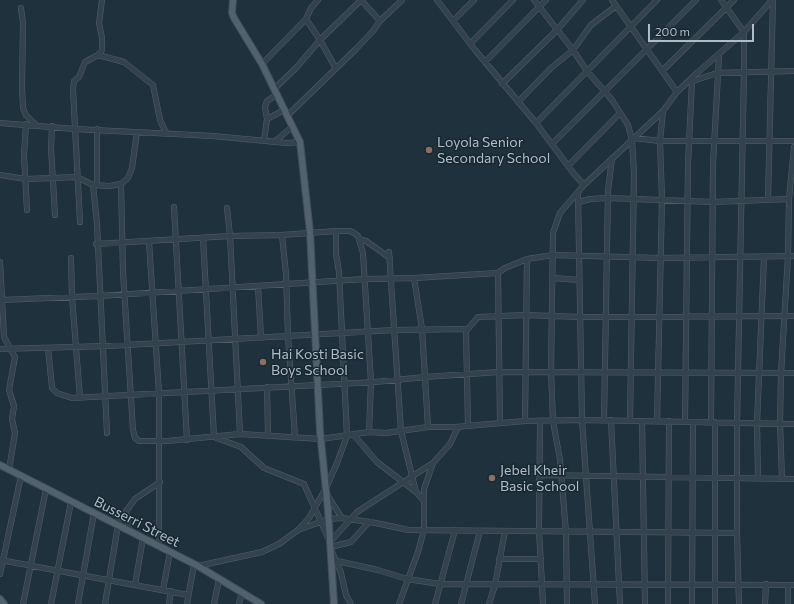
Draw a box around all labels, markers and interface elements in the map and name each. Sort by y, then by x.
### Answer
scale bar [650,16,756,42]
text: 200 m [655,24,690,38]
place label: Loyola Senior Secondary School [437,134,550,166]
marker: Loyola Senior Secondary School [424,145,434,155]
place label: Hai Kosti Basic Boys School [271,346,364,378]
marker: Hai Kosti Basic Boys School [258,357,268,367]
place label: Jebel Kheir Basic School [500,462,579,494]
marker: Jebel Kheir Basic School [487,473,497,483]
street label: Busserri Street [91,493,183,551]

